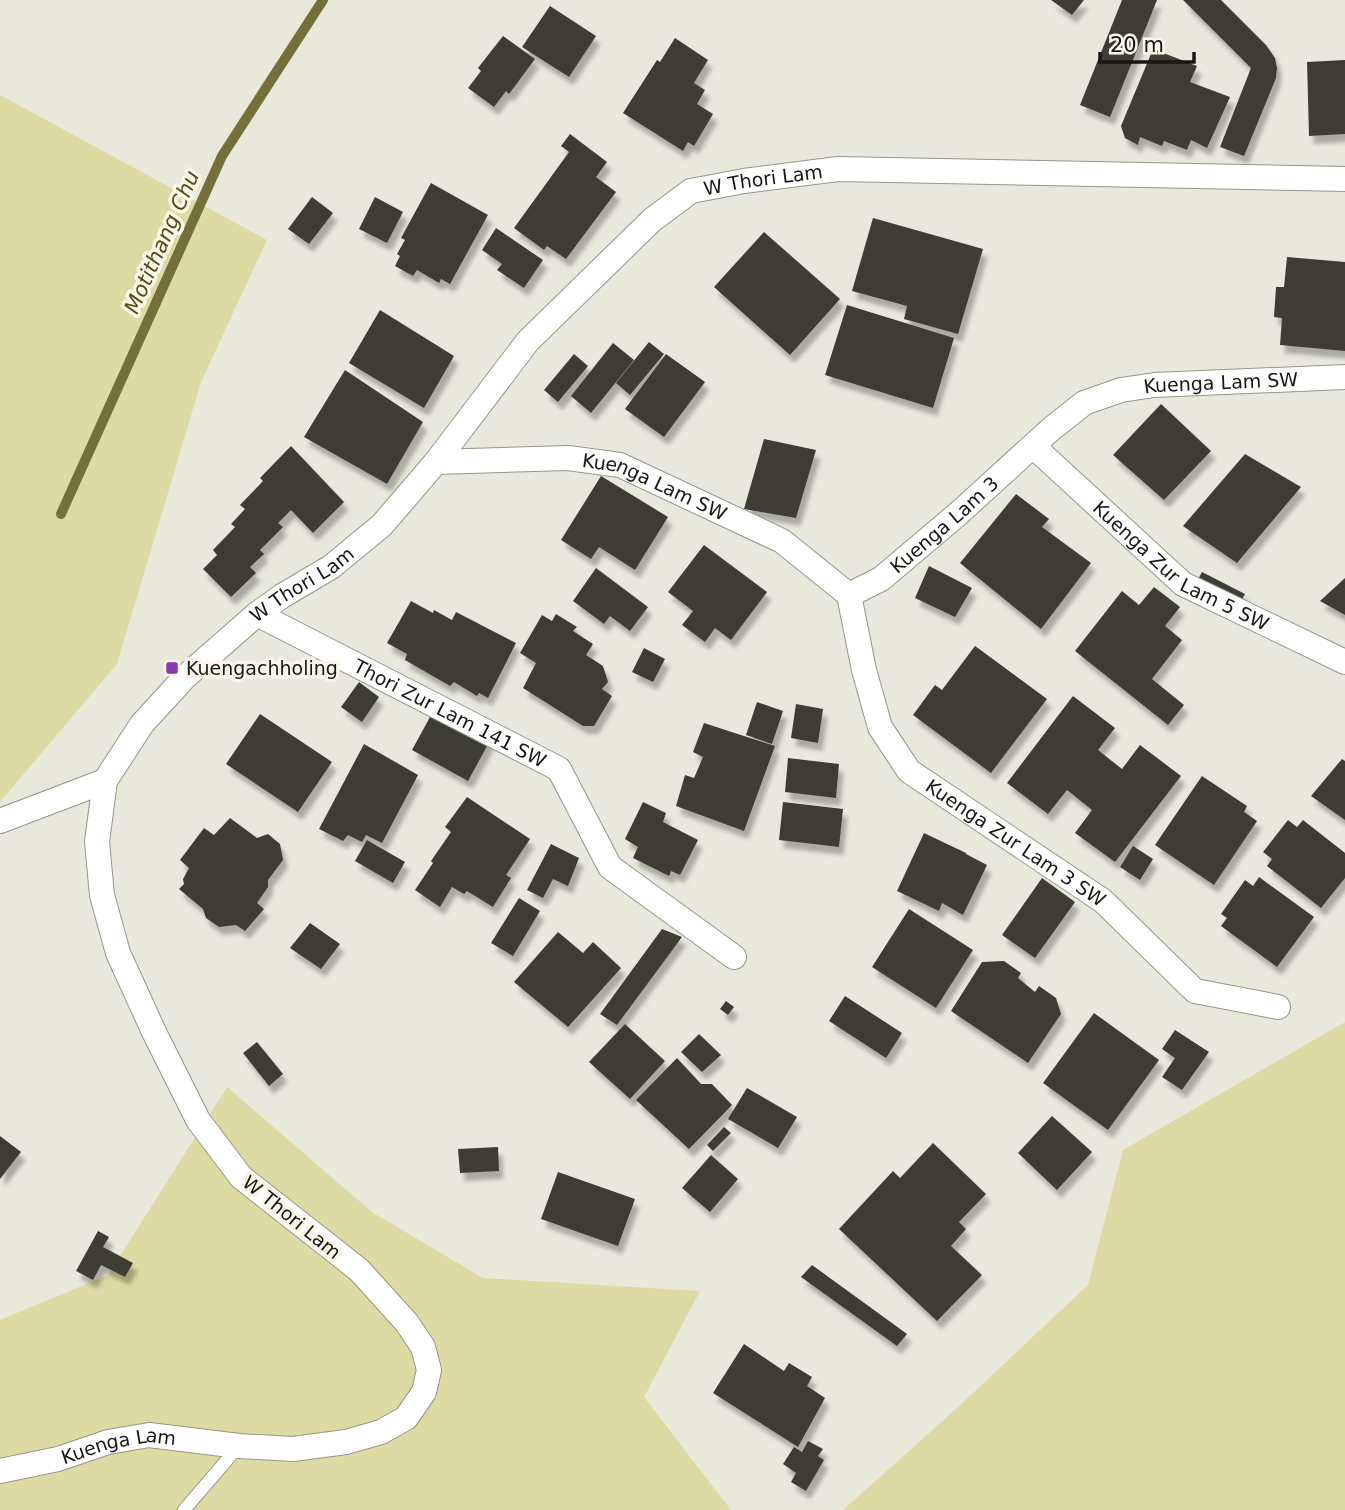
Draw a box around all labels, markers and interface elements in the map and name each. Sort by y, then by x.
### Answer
scale bar [1100,21,1194,65]
text: 20 m [1110,33,1164,57]
street label: W Thori Lam [702,160,824,199]
water label: Motithang Chu [120,167,204,317]
street label: Kuenga Lam SW [1142,368,1299,397]
street label: Kuenga Lam SW [581,449,731,525]
street label: Kuenga Lam 3 [886,472,1003,578]
street label: Kuenga Zur Lam 5 SW [1089,496,1273,635]
street label: W Thori Lam [245,542,358,627]
street label: Thori Zur Lam 141 SW [349,654,550,772]
place label: Kuengachholing [186,657,338,679]
marker: Kuengachholing [164,660,180,676]
street label: Kuenga Zur Lam 3 SW [922,774,1110,911]
street label: W Thori Lam [238,1171,346,1263]
street label: Kuenga Lam [58,1424,177,1468]

